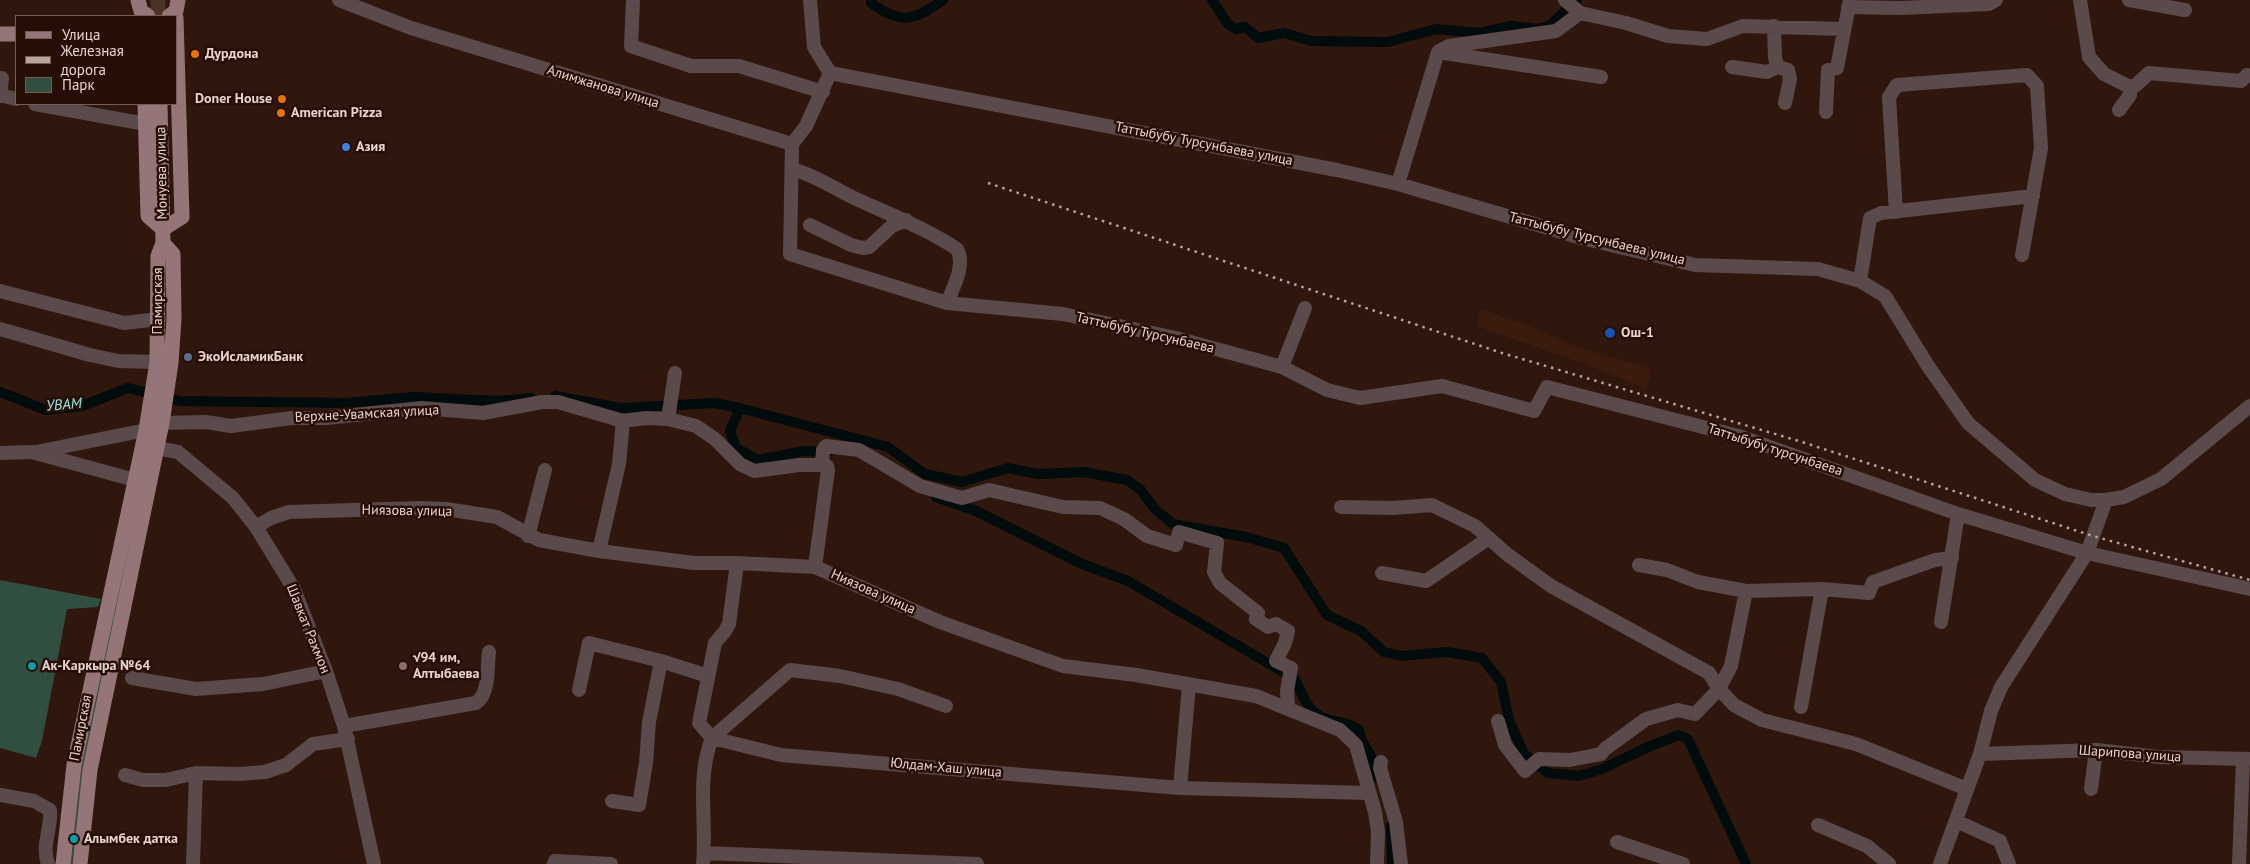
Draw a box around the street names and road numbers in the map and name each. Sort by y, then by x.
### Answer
street label: Алимжанова улица [545,62,661,112]
street label: Таттыбубу Турсунбаева улица [1114,119,1294,169]
street label: Монуева улица [153,126,171,220]
street label: Таттыбубу Турсунбаева улица [1507,209,1687,269]
street label: Памирская [150,267,166,335]
street label: Таттыбубу Турсунбаева [1074,309,1216,357]
street label: Верхне-Увамская улица [294,402,440,426]
street label: Таттыбубу турсунбаева [1705,420,1845,480]
street label: Ниязова улица [362,502,452,520]
street label: Ниязова улица [828,566,918,618]
street label: Шавкат Рахмон [282,582,334,676]
street label: Памирская [66,694,96,762]
street label: Шарипова улица [2078,742,2182,766]
street label: Юлдам-Хаш улица [890,755,1002,781]

